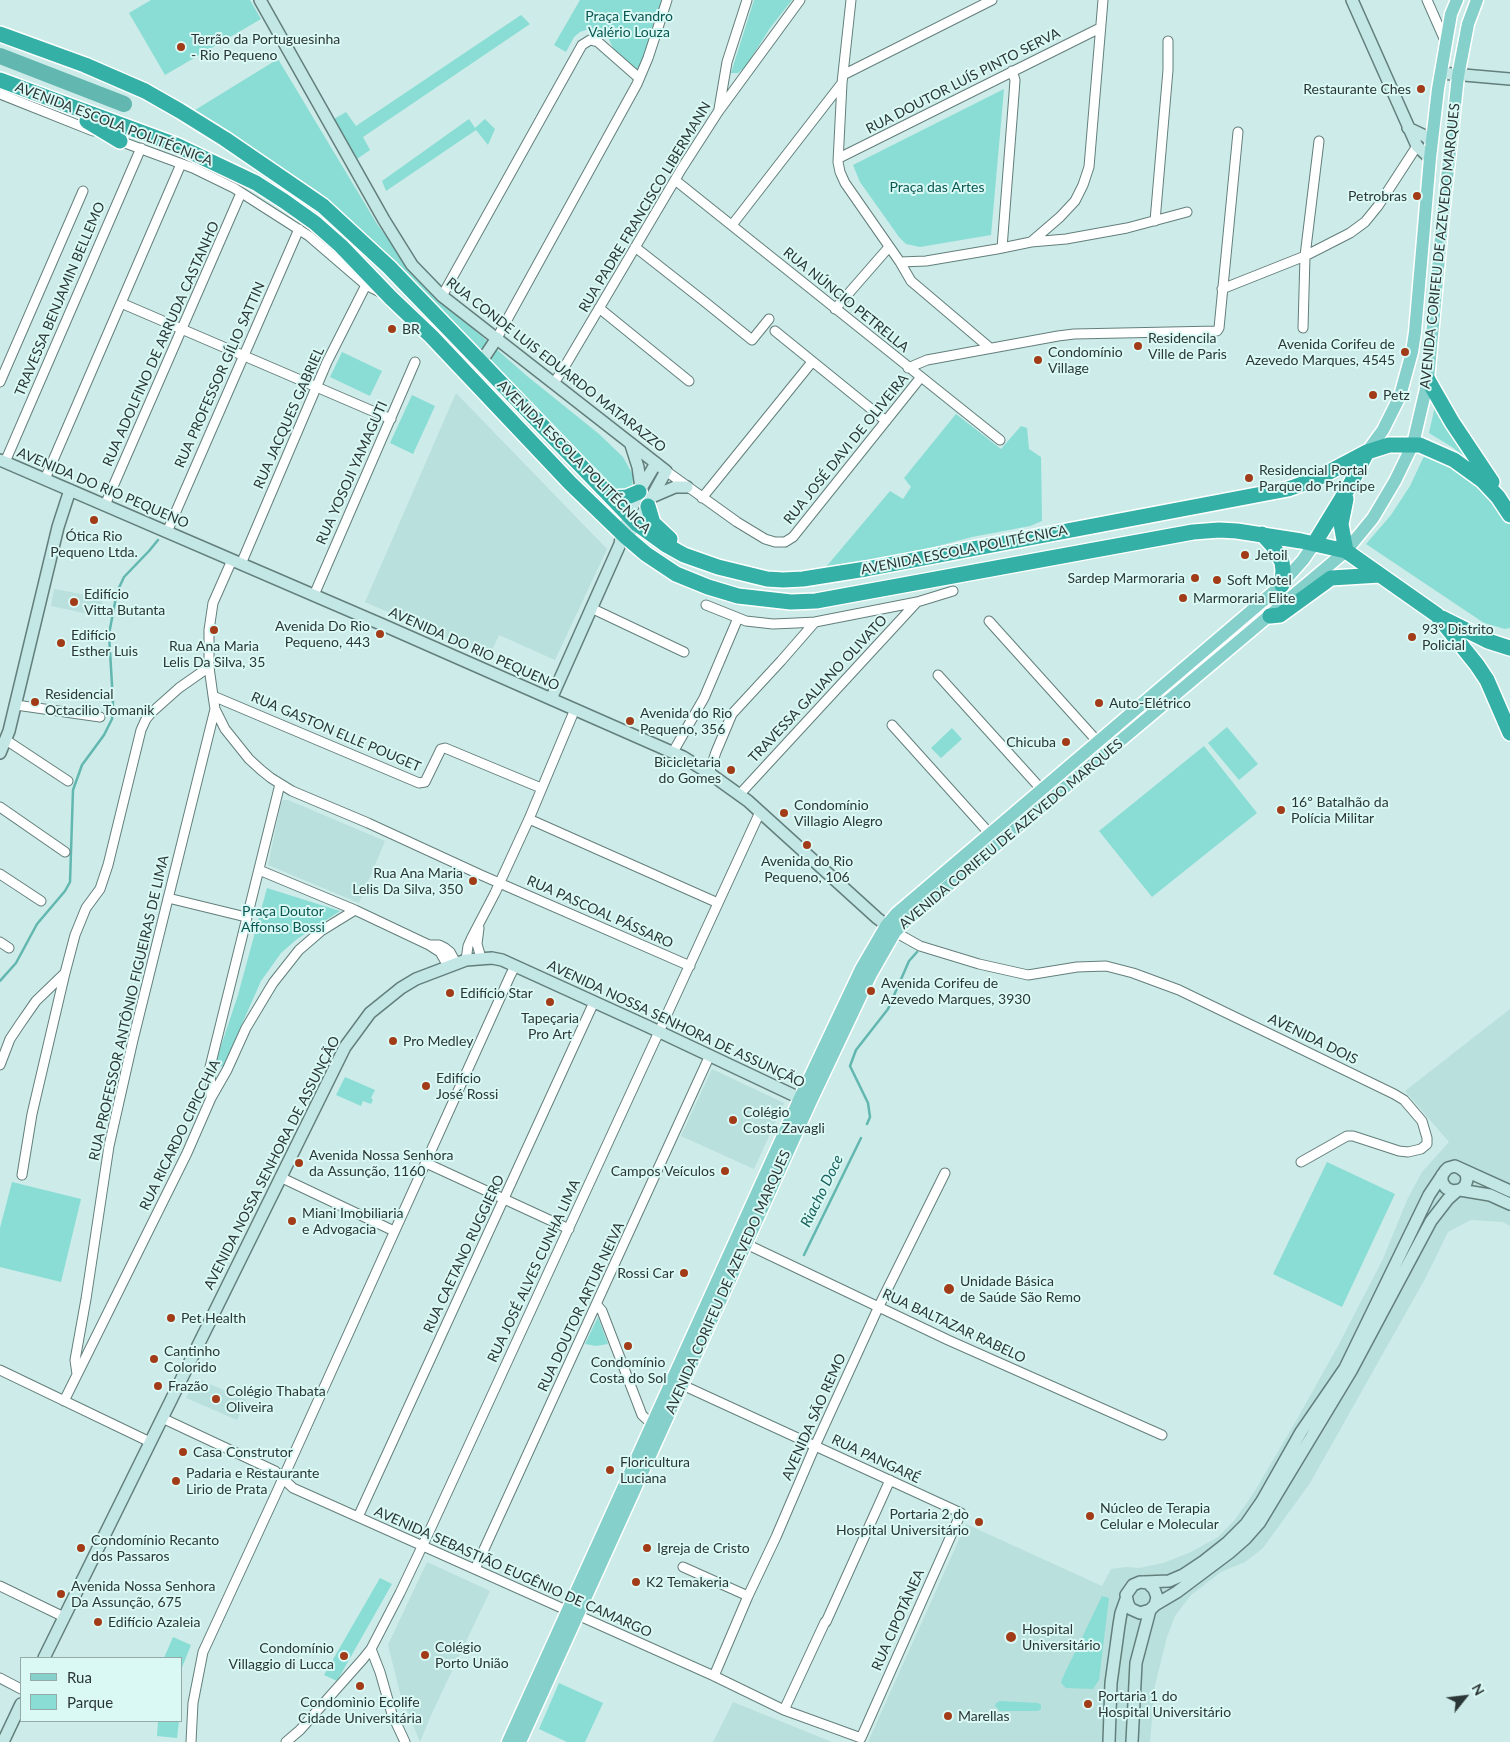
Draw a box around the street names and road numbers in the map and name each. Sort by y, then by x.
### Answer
street label: RUA DOUTOR LUÍS PINTO SERVA [863,25,1063,137]
street label: AVENIDA ESCOLA POLITÉCNICA [13,78,215,170]
street label: RUA PADRE FRANCISCO LIBERMANN [575,99,715,315]
street label: AVENIDA CORIFEU DE AZEVEDO MARQUES [1417,102,1463,390]
street label: TRAVESSA BENJAMIN BELLEMO [11,199,109,399]
street label: RUA ADOLFINO DE ARRUDA CASTANHO [99,219,223,469]
street label: RUA NÚNCIO PETRELLA [780,244,912,356]
street label: RUA CONDE LUIS EDUARDO MATARAZZO [443,274,669,456]
street label: RUA PROFESSOR GÍLIO SATTIN [171,279,269,471]
street label: RUA JACQUES GABRIEL [250,345,328,491]
street label: RUA JOSÉ DAVI DE OLIVEIRA [780,370,912,528]
street label: AVENIDA ESCOLA POLITÉCNICA [494,377,654,537]
street label: RUA YOSOJI YAMAGUTI [313,399,391,547]
street label: AVENIDA DO RIO PEQUENO [15,444,191,532]
street label: AVENIDA ESCOLA POLITÉCNICA [859,522,1069,578]
street label: AVENIDA DO RIO PEQUENO [386,604,562,694]
street label: TRAVESSA GALIANO OLIVATO [745,612,891,766]
street label: RUA GASTON ELLE POUGET [249,689,423,775]
street label: AVENIDA CORIFEU DE AZEVEDO MARQUES [896,735,1126,933]
street label: RUA PROFESSOR ANTÔNIO FIGUEIRAS DE LIMA [86,854,172,1162]
street label: RUA PASCOAL PÁSSARO [524,872,676,952]
street label: AVENIDA NOSSA SENHORA DE ASSUNÇÃO [545,957,807,1091]
street label: AVENIDA DOIS [1265,1010,1361,1068]
street label: AVENIDA NOSSA SENHORA DE ASSUNÇÃO [200,1033,344,1293]
street label: RUA RICARDO CIPICCHIA [136,1057,224,1213]
street label: AVENIDA CORIFEU DE AZEVEDO MARQUES [662,1148,794,1416]
street label: RUA CAETANO RUGGIERO [420,1172,508,1336]
street label: RUA JOSÉ ALVES CUNHA LIMA [484,1177,584,1365]
street label: RUA DOUTOR ARTUR NEIVA [534,1220,628,1394]
street label: RUA BALTAZAR RABELO [880,1285,1028,1367]
street label: AVENIDA SÃO REMO [779,1351,849,1483]
street label: RUA PANGARÉ [829,1431,923,1487]
street label: AVENIDA SEBASTIÃO EUGÊNIO DE CAMARGO [372,1503,654,1641]
street label: RUA CIPOTÂNEA [868,1567,928,1673]

